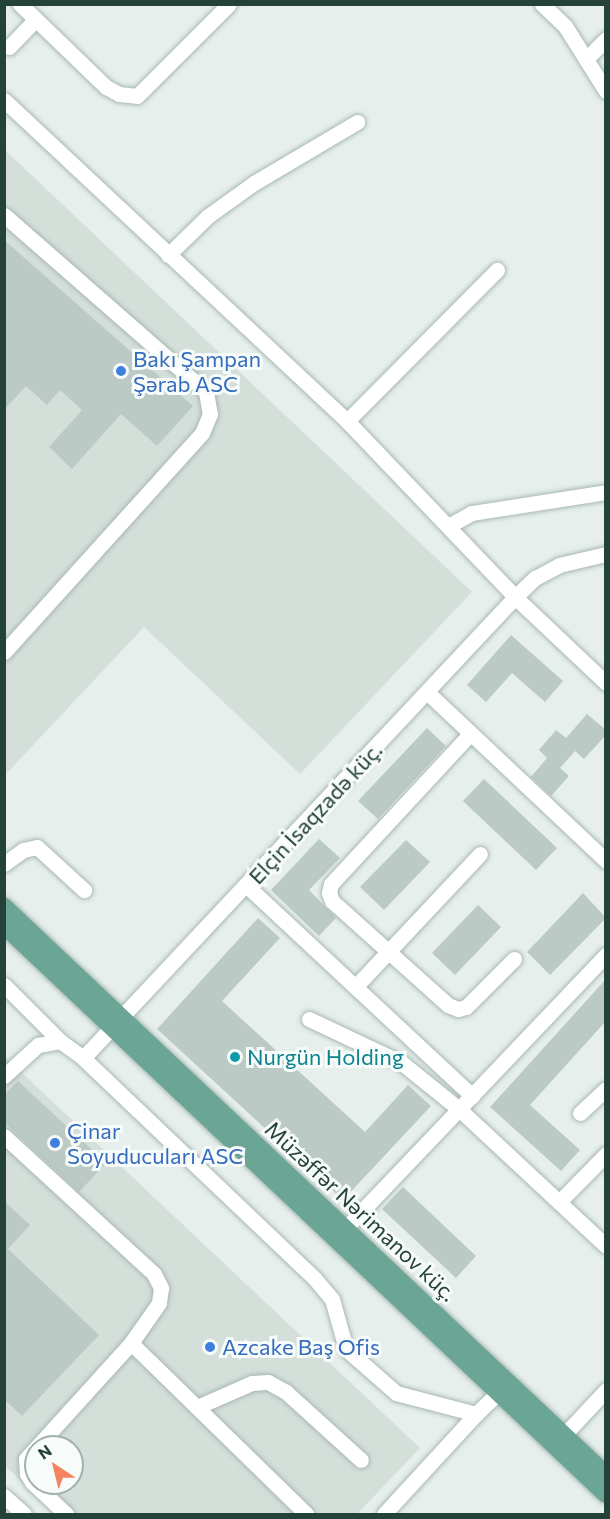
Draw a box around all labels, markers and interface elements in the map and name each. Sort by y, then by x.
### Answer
place label: Bakı Şampan Şərab ASC [133,345,261,396]
marker: Bakı Şampan Şərab ASC [114,364,128,378]
street label: Elçin İsaqzadə küç. [243,737,387,889]
place label: Nurgün Holding [247,1044,404,1070]
marker: Nurgün Holding [228,1050,242,1064]
street label: Müzəffər Nərimanov küç. [260,1116,462,1306]
place label: Çinar Soyuducuları ASC [67,1117,243,1168]
marker: Çinar Soyuducuları ASC [48,1136,62,1150]
place label: Azcake Baş Ofis [222,1334,380,1360]
marker: Azcake Baş Ofis [203,1340,217,1354]
north arrow [24,1435,84,1495]
text: N [34,1440,55,1463]

